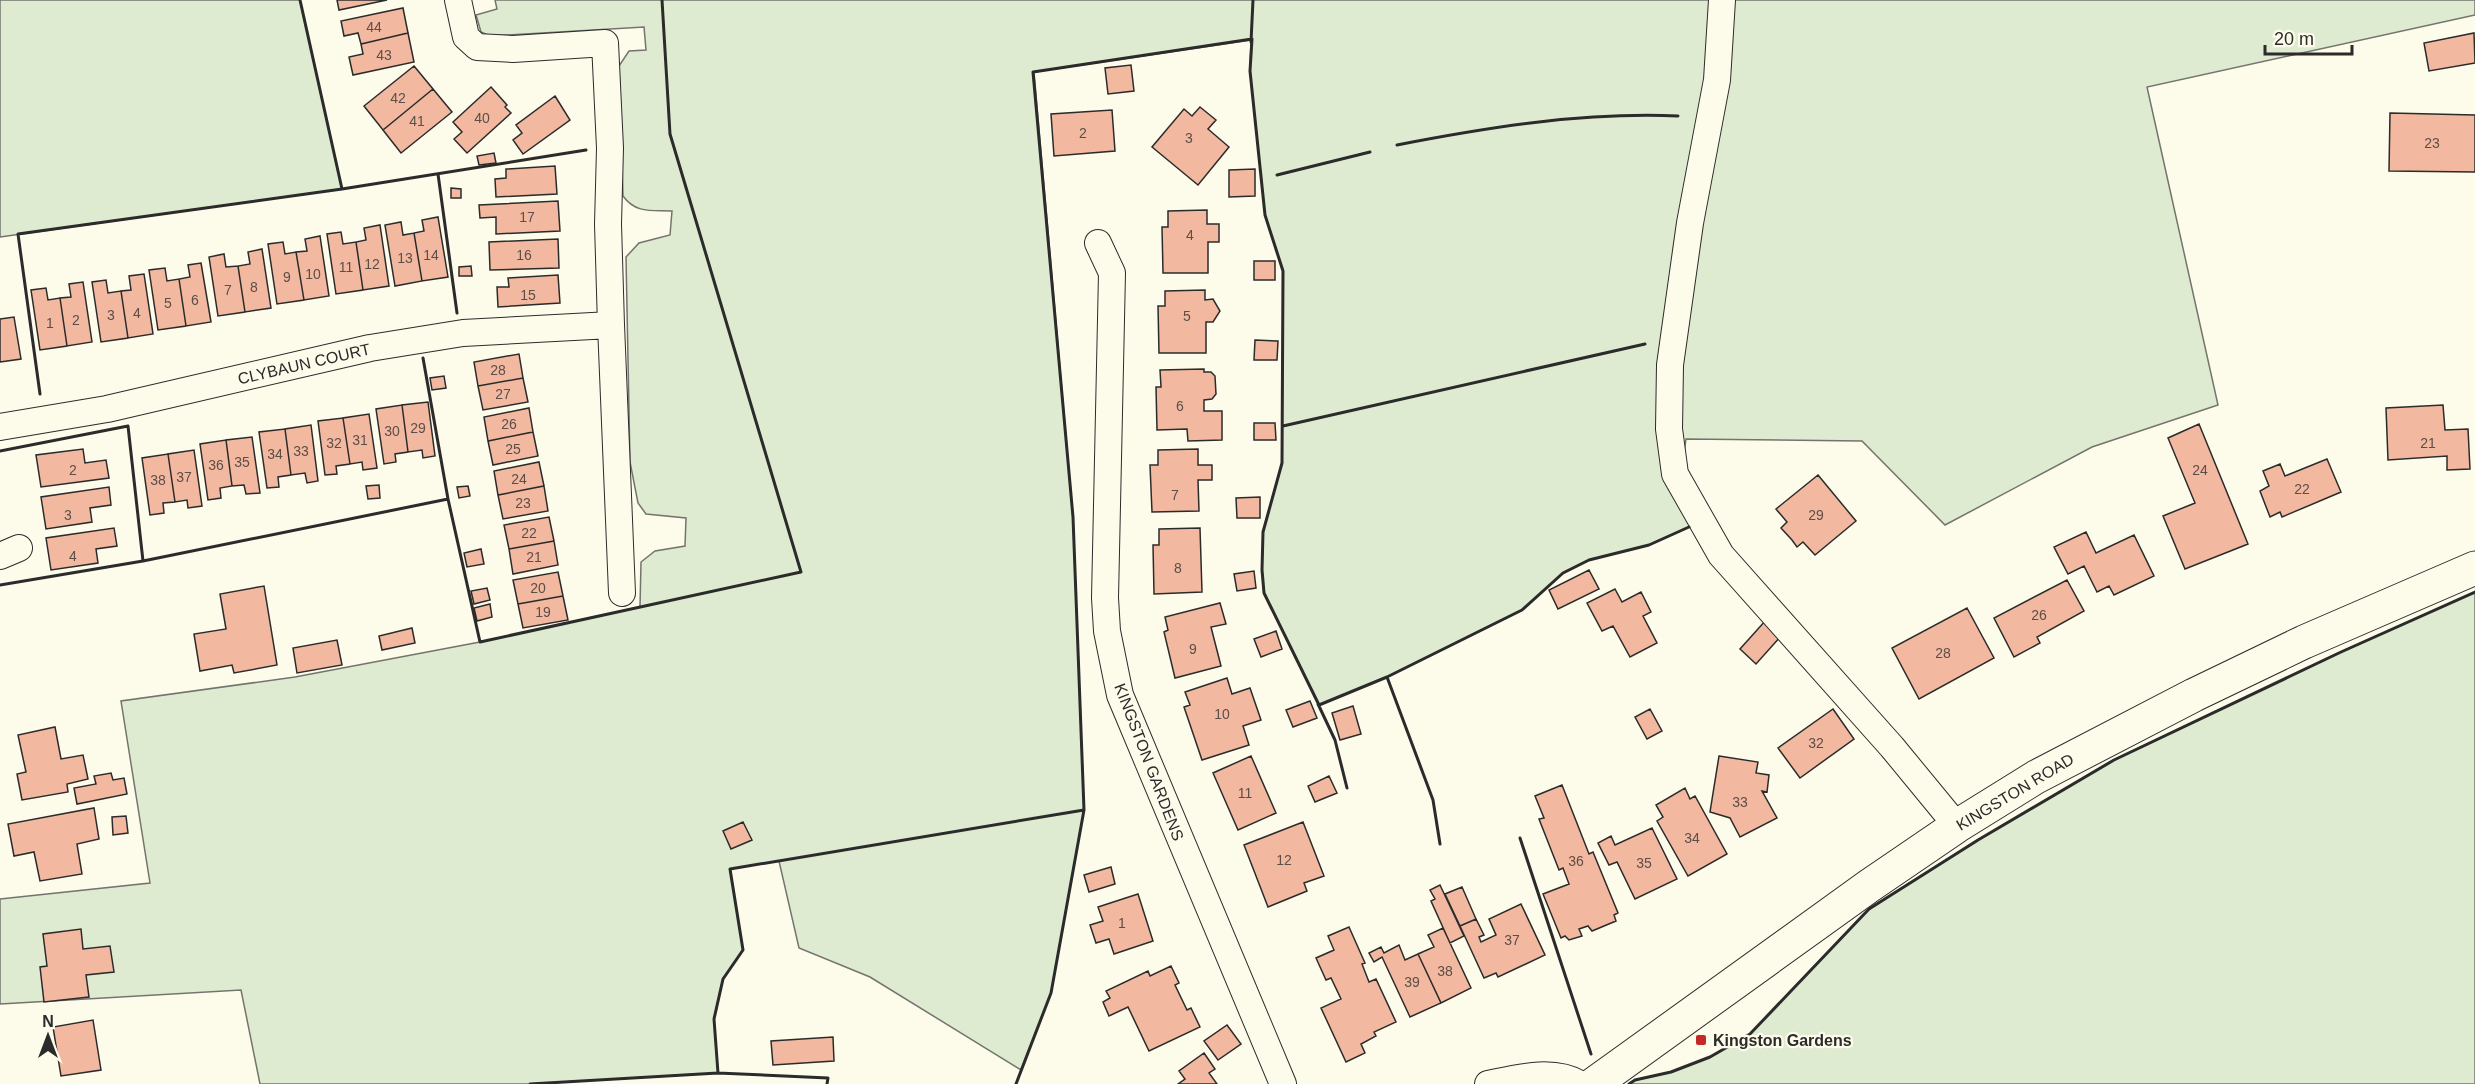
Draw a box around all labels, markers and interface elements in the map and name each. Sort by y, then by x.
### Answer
scale bar [2265,18,2352,56]
house number: 44 [366,19,382,35]
text: 20 m [2274,29,2314,49]
house number: 43 [376,47,392,63]
house number: 42 [390,90,406,106]
house number: 40 [474,110,490,126]
house number: 41 [409,113,425,129]
house number: 2 [1079,125,1087,141]
house number: 3 [1185,130,1193,146]
house number: 23 [2424,135,2440,151]
house number: 17 [519,209,535,225]
house number: 4 [1186,227,1194,243]
house number: 14 [423,247,439,263]
house number: 16 [516,247,532,263]
house number: 13 [397,250,413,266]
house number: 12 [364,256,380,272]
house number: 11 [339,259,353,275]
house number: 10 [305,266,321,282]
house number: 9 [283,269,291,285]
house number: 8 [250,279,258,295]
house number: 7 [224,282,232,298]
house number: 15 [520,287,536,303]
house number: 6 [191,292,199,308]
house number: 5 [164,295,172,311]
house number: 4 [133,305,141,321]
house number: 3 [107,307,115,323]
house number: 5 [1183,308,1191,324]
house number: 2 [72,312,80,328]
house number: 1 [46,315,54,331]
street label: CLYBAUN COURT [236,340,372,388]
house number: 28 [490,362,506,378]
house number: 27 [495,386,511,402]
house number: 6 [1176,398,1184,414]
house number: 26 [501,416,517,432]
house number: 29 [410,420,426,436]
house number: 30 [384,423,400,439]
house number: 31 [352,432,368,448]
house number: 32 [326,435,342,451]
house number: 21 [2420,435,2436,451]
house number: 25 [505,441,521,457]
house number: 33 [293,443,309,459]
house number: 34 [267,446,283,462]
house number: 35 [234,454,250,470]
house number: 36 [208,457,224,473]
house number: 2 [69,462,77,478]
house number: 24 [2192,462,2208,478]
house number: 37 [176,469,192,485]
house number: 24 [511,471,527,487]
house number: 38 [150,472,166,488]
house number: 22 [2294,481,2310,497]
house number: 7 [1171,487,1179,503]
house number: 23 [515,495,531,511]
house number: 3 [64,507,72,523]
house number: 29 [1808,507,1824,523]
house number: 22 [521,525,537,541]
house number: 4 [69,548,77,564]
house number: 21 [526,549,542,565]
house number: 8 [1174,560,1182,576]
house number: 20 [530,580,546,596]
house number: 19 [535,604,551,620]
house number: 26 [2031,607,2047,623]
house number: 9 [1189,641,1197,657]
house number: 28 [1935,645,1951,661]
street label: KINGSTON GARDENS [1111,681,1187,843]
house number: 10 [1214,706,1230,722]
house number: 32 [1808,735,1824,751]
street label: KINGSTON ROAD [1953,750,2077,834]
house number: 11 [1238,785,1252,801]
house number: 33 [1732,794,1748,810]
house number: 34 [1684,830,1700,846]
house number: 12 [1276,852,1292,868]
house number: 36 [1568,853,1584,869]
house number: 35 [1636,855,1652,871]
house number: 1 [1118,915,1126,931]
house number: 37 [1504,932,1520,948]
house number: 38 [1437,963,1453,979]
house number: 39 [1404,974,1420,990]
north arrow [18,1006,78,1066]
text: N [42,1013,54,1030]
place label: Kingston Gardens [1713,1032,1852,1049]
marker: Kingston Gardens [1694,1033,1708,1047]

